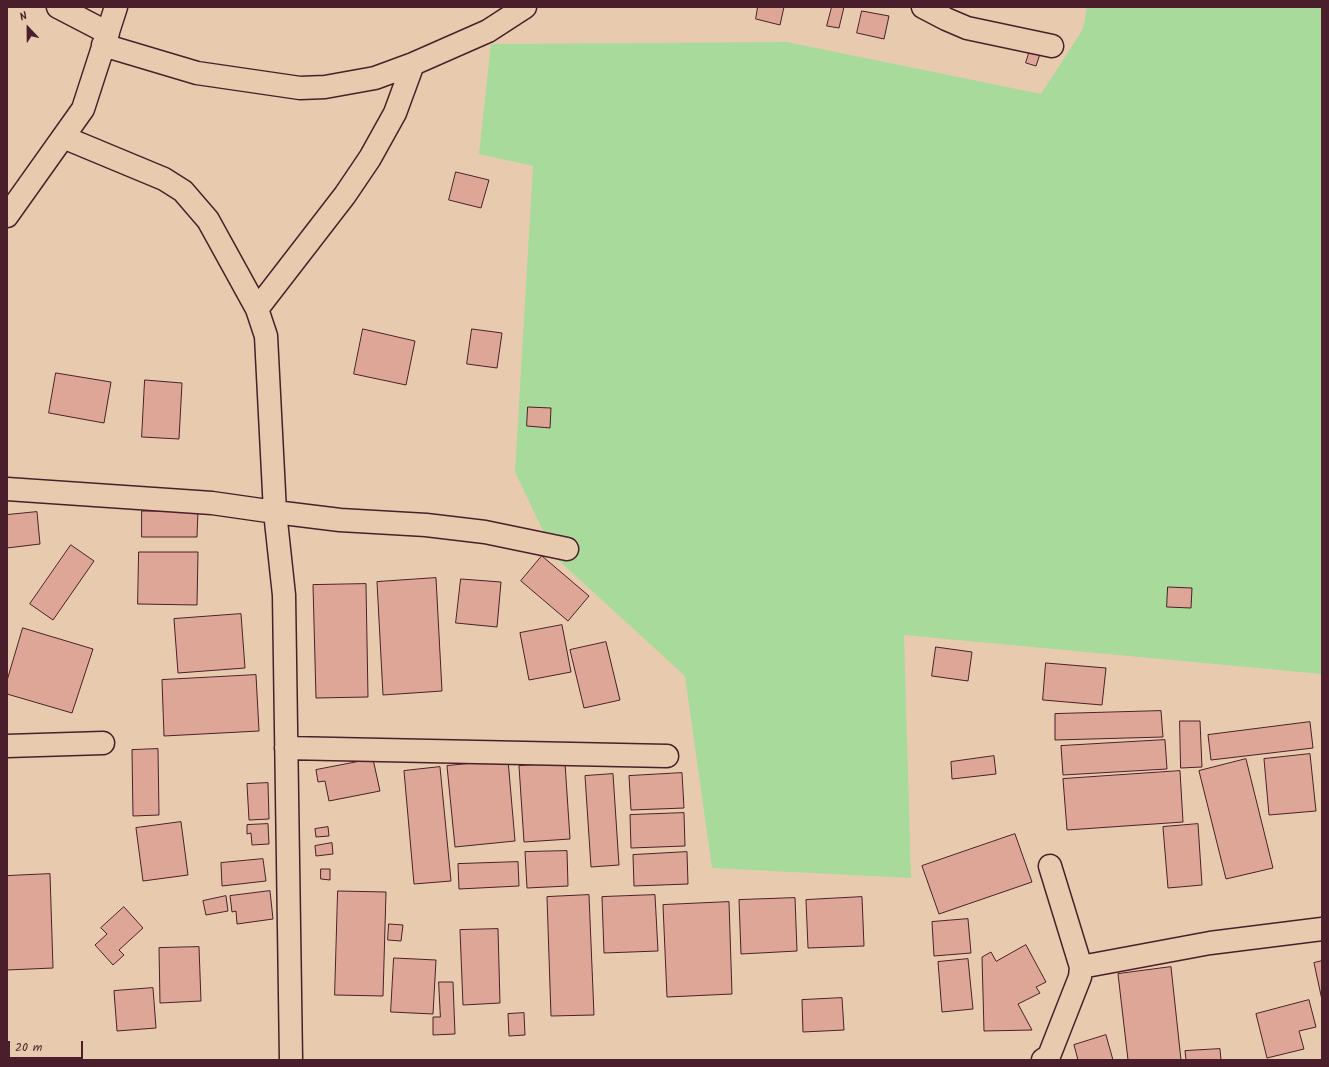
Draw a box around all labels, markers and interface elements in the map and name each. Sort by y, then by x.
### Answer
text: N [17,7,30,27]
north arrow [8,8,48,48]
scale bar [10,1033,85,1059]
text: 20 m [15,1038,42,1057]

